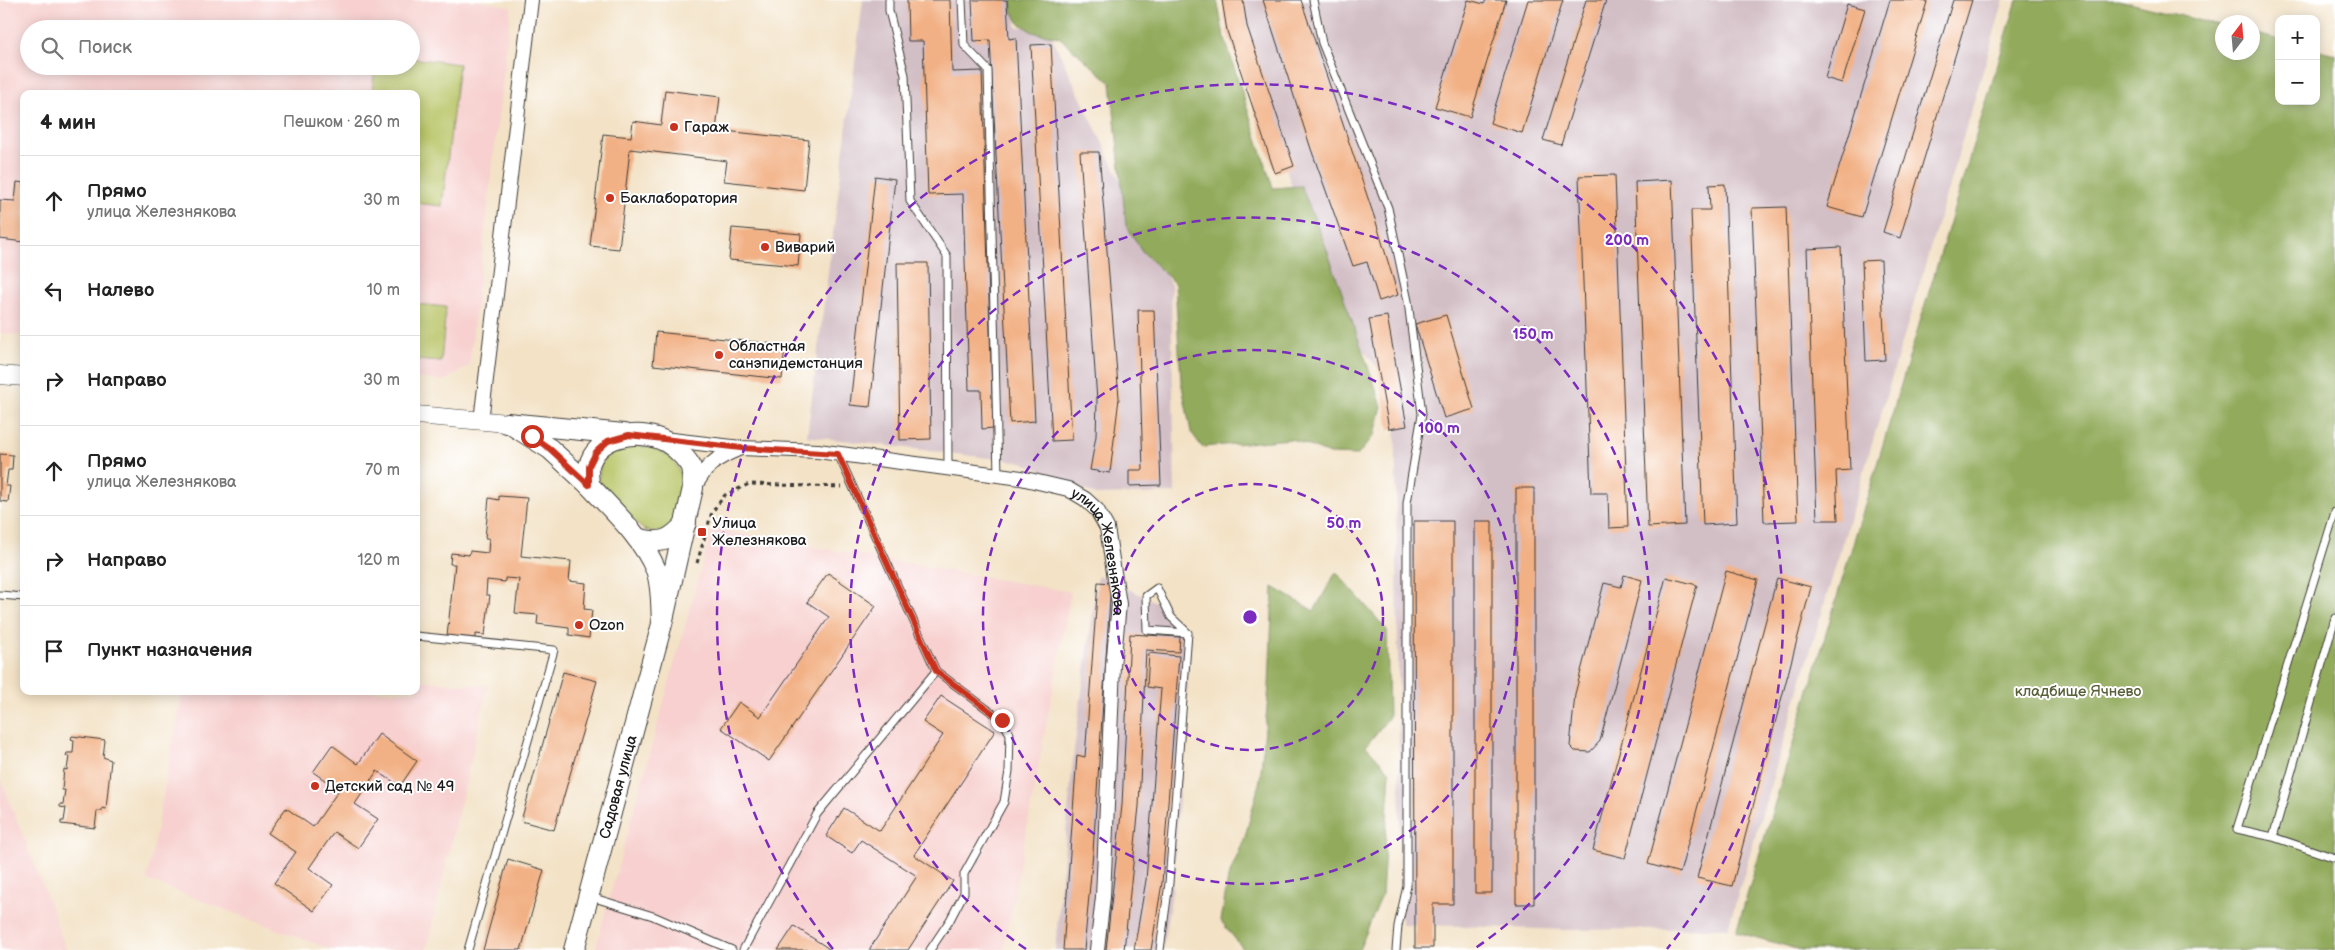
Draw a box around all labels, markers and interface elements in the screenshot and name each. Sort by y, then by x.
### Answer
north arrow [2215,15,2260,60]
map controls [2275,15,2320,105]
button: + [2275,15,2320,60]
search box [20,20,420,75]
icon: search [38,34,66,62]
text: Поиск [78,36,132,59]
button: − [2275,60,2320,105]
text: 4 мин [40,110,96,135]
text: Пешком · 260 m [283,113,400,132]
place label: Гараж [684,118,729,137]
marker: Гараж [668,121,680,133]
text: Прямо [87,180,147,203]
icon: ahead [40,187,68,215]
place label: Баклаборатория [620,189,738,208]
text: 30 m [363,191,400,210]
marker: Баклаборатория [604,192,616,204]
text: улица Железнякова [87,203,237,222]
text: 200 m [1605,231,1649,250]
place label: Виварий [775,238,835,257]
marker: Виварий [759,241,771,253]
icon: left [40,277,68,305]
text: Налево [87,279,154,302]
text: 10 m [367,281,400,300]
text: 150 m [1512,325,1554,344]
place label: Областная санэпидемстанция [729,337,863,373]
marker: Областная санэпидемстанция [713,349,725,361]
icon: right [40,367,68,395]
text: Направо [87,369,167,392]
text: 30 m [363,371,400,390]
text: 100 m [1418,419,1460,438]
route start [521,425,544,448]
text: Прямо [87,450,147,473]
icon: ahead [40,457,68,485]
text: 70 m [365,461,400,480]
text: улица Железнякова [87,473,237,492]
street label: улица Железнякова [1067,484,1128,617]
place label: Улица Железнякова [712,514,807,550]
text: 50 m [1327,514,1362,533]
marker: Улица Железнякова [696,526,708,538]
icon: right [40,547,68,575]
text: Направо [87,549,167,572]
text: 120 m [357,551,400,570]
centre of rings [1241,608,1259,626]
place label: Ozon [589,616,624,635]
marker: Ozon [573,619,585,631]
icon: arrive [40,637,68,665]
text: Пункт назначения [87,639,252,662]
park label: кладбище Ячнево [2015,682,2141,701]
route end [991,709,1014,732]
street label: Садовая улица [595,733,642,841]
place label: Детский сад № 49 [325,777,454,796]
marker: Детский сад № 49 [309,780,321,792]

